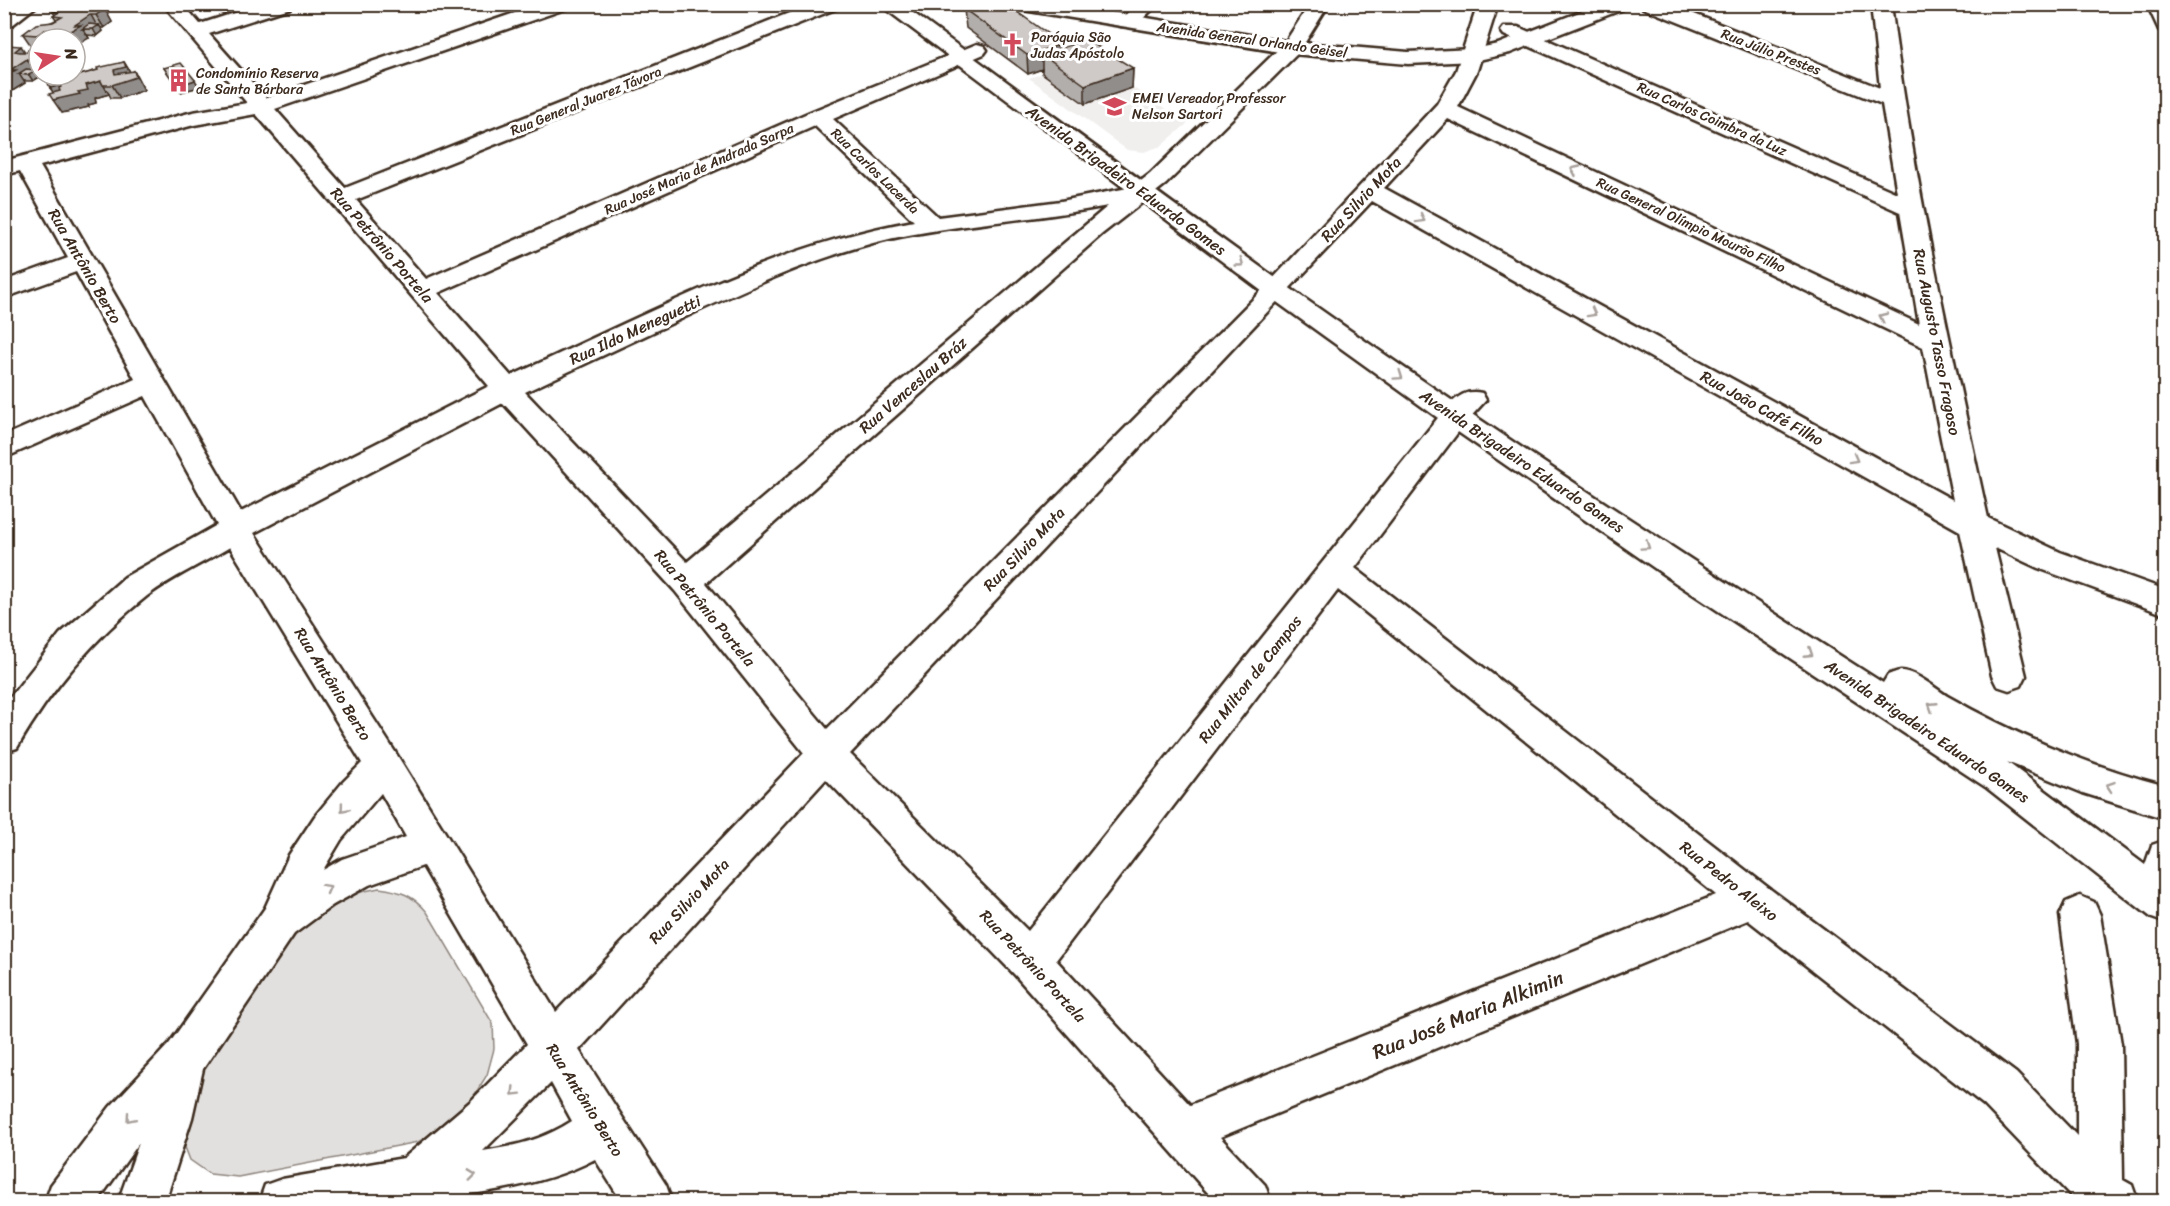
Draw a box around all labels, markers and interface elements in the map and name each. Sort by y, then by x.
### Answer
street label: Avenida General Orlando Geisel [1154,14,1350,66]
street label: Rua Júlio Prestes [1717,21,1825,83]
place label: Paróquia São Judas Apóstolo [1030,25,1124,66]
north arrow [27,27,87,87]
church icon: Paróquia São Judas Apóstolo [1000,32,1026,58]
text: N [56,45,87,63]
street label: Rua General Juarez Távora [507,59,665,143]
place label: Condomínio Reserva de Santa Bárbara [196,61,319,102]
building icon: Condomínio Reserva de Santa Bárbara [165,68,191,94]
street label: Rua Carlos Coimbra da Luz [1633,75,1791,163]
place label: EMEI Vereador Professor Nelson Sartori [1132,86,1287,127]
school or university icon: EMEI Vereador Professor Nelson Sartori [1101,93,1127,119]
street label: Avenida Brigadeiro Eduardo Gomes [1019,96,1233,263]
street label: Rua José Maria de Andrada Sarpa [600,115,799,222]
street label: Rua Carlos Lacerda [825,122,925,220]
street label: Rua Silvio Mota [1313,149,1409,249]
one-way arrow [1570,166,1581,177]
street label: Rua General Olímpio Mourão Filho [1592,170,1790,280]
street label: Rua Petrônio Portela [323,180,442,311]
street label: Rua Antônio Berto [40,203,130,329]
one-way arrow [1415,212,1425,223]
street label: Rua Augusto Tasso Fragoso [1905,246,1969,438]
one-way arrow [1233,256,1244,267]
street label: Rua Ildo Meneguetti [564,286,706,373]
one-way arrow [1586,306,1596,318]
one-way arrow [1879,313,1890,324]
street label: Rua Venceslau Bráz [852,329,974,441]
street label: Rua João Café Filho [1695,362,1829,454]
one-way arrow [1392,369,1403,380]
street label: Avenida Brigadeiro Eduardo Gomes [1413,381,1631,541]
one-way arrow [1848,452,1858,463]
street label: Rua Silvio Mota [976,500,1072,598]
one-way arrow [1639,539,1650,550]
street label: Rua Petrônio Portela [647,543,764,674]
street label: Rua Milton de Campos [1190,608,1310,749]
street label: Rua Antônio Berto [286,621,380,747]
one-way arrow [1802,646,1813,657]
street label: Avenida Brigadeiro Eduardo Gomes [1818,651,2036,811]
one-way arrow [1928,702,1939,713]
one-way arrow [2105,780,2116,793]
one-way arrow [340,801,351,812]
street label: Rua Pedro Aleixo [1673,833,1785,929]
street label: Rua Silvio Mota [641,851,737,951]
one-way arrow [321,884,331,895]
street label: Rua Petrônio Portela [972,902,1094,1030]
street label: Rua José Maria Alkimin [1367,961,1569,1069]
street label: Rua Antônio Berto [538,1037,632,1163]
one-way arrow [511,1084,522,1095]
one-way arrow [126,1111,137,1122]
one-way arrow [467,1170,476,1182]

